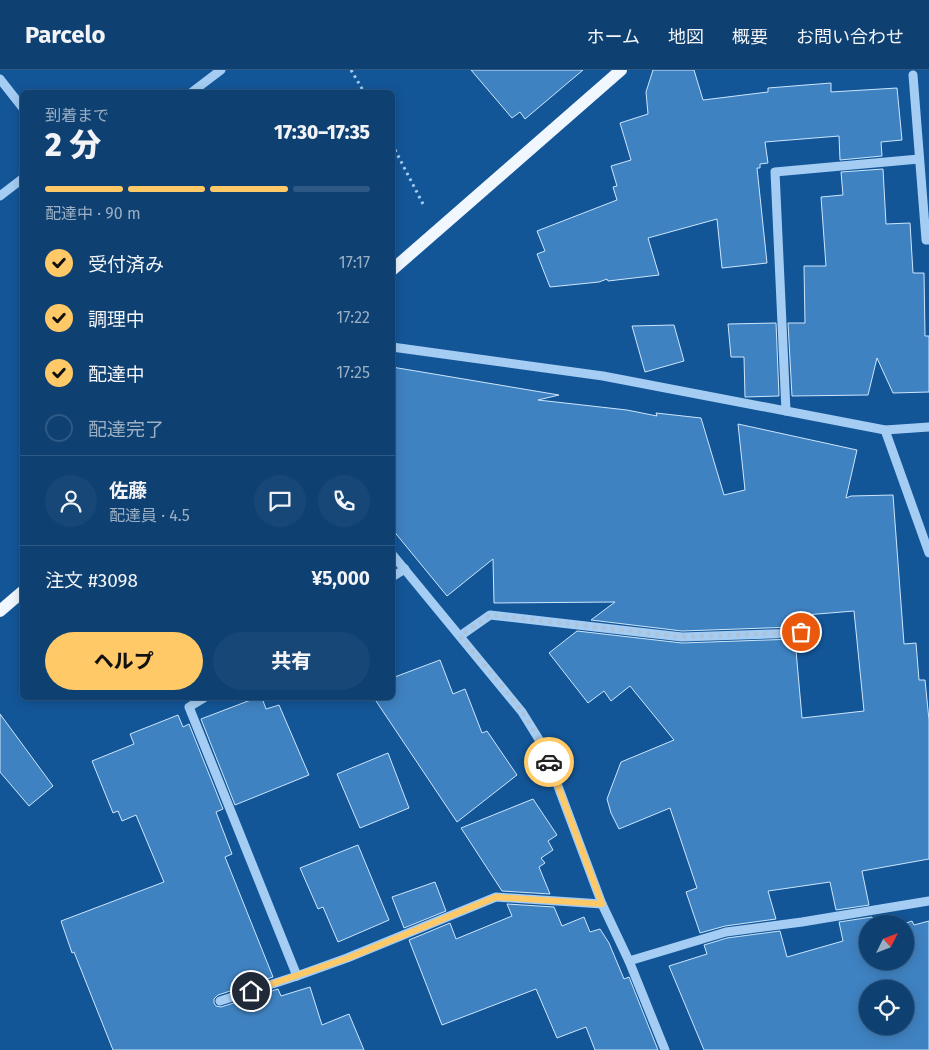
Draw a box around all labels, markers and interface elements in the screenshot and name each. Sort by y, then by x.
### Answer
text: Parcelo [25,21,106,49]
text: ホーム [587,26,640,48]
text: 地図 [668,26,704,48]
text: 概要 [732,26,768,48]
text: お問い合わせ [796,26,904,48]
text: 到着まで [45,106,109,125]
text: 17:30–17:35 [274,121,370,144]
text: 2 分 [45,126,101,164]
text: 配達中 · 90 m [45,204,141,223]
icon: check [45,249,73,277]
text: 受付済み [88,253,164,276]
text: 17:17 [339,253,370,272]
icon: check [45,304,73,332]
text: 調理中 [88,308,145,331]
text: 17:22 [336,308,370,327]
icon: check [45,359,73,387]
text: 配達中 [88,363,145,386]
text: 17:25 [336,363,370,382]
text: 配達完了 [88,418,164,441]
button: person [45,475,97,527]
button: chat [254,475,306,527]
button: phone [318,475,370,527]
text: 佐藤 [109,479,147,502]
text: 配達員 · 4.5 [109,506,190,525]
text: ¥5,000 [312,567,370,590]
text: 注文 #3098 [45,569,138,592]
pin [780,611,822,653]
icon: bag [787,618,815,646]
button: ヘルプ [45,632,203,690]
button: 共有 [213,632,370,690]
courier [524,737,574,787]
icon: car [535,748,563,776]
north arrow [859,915,914,970]
map controls [859,915,914,1035]
pin [230,970,272,1012]
icon: home [237,977,265,1005]
button: locate [859,980,914,1035]

